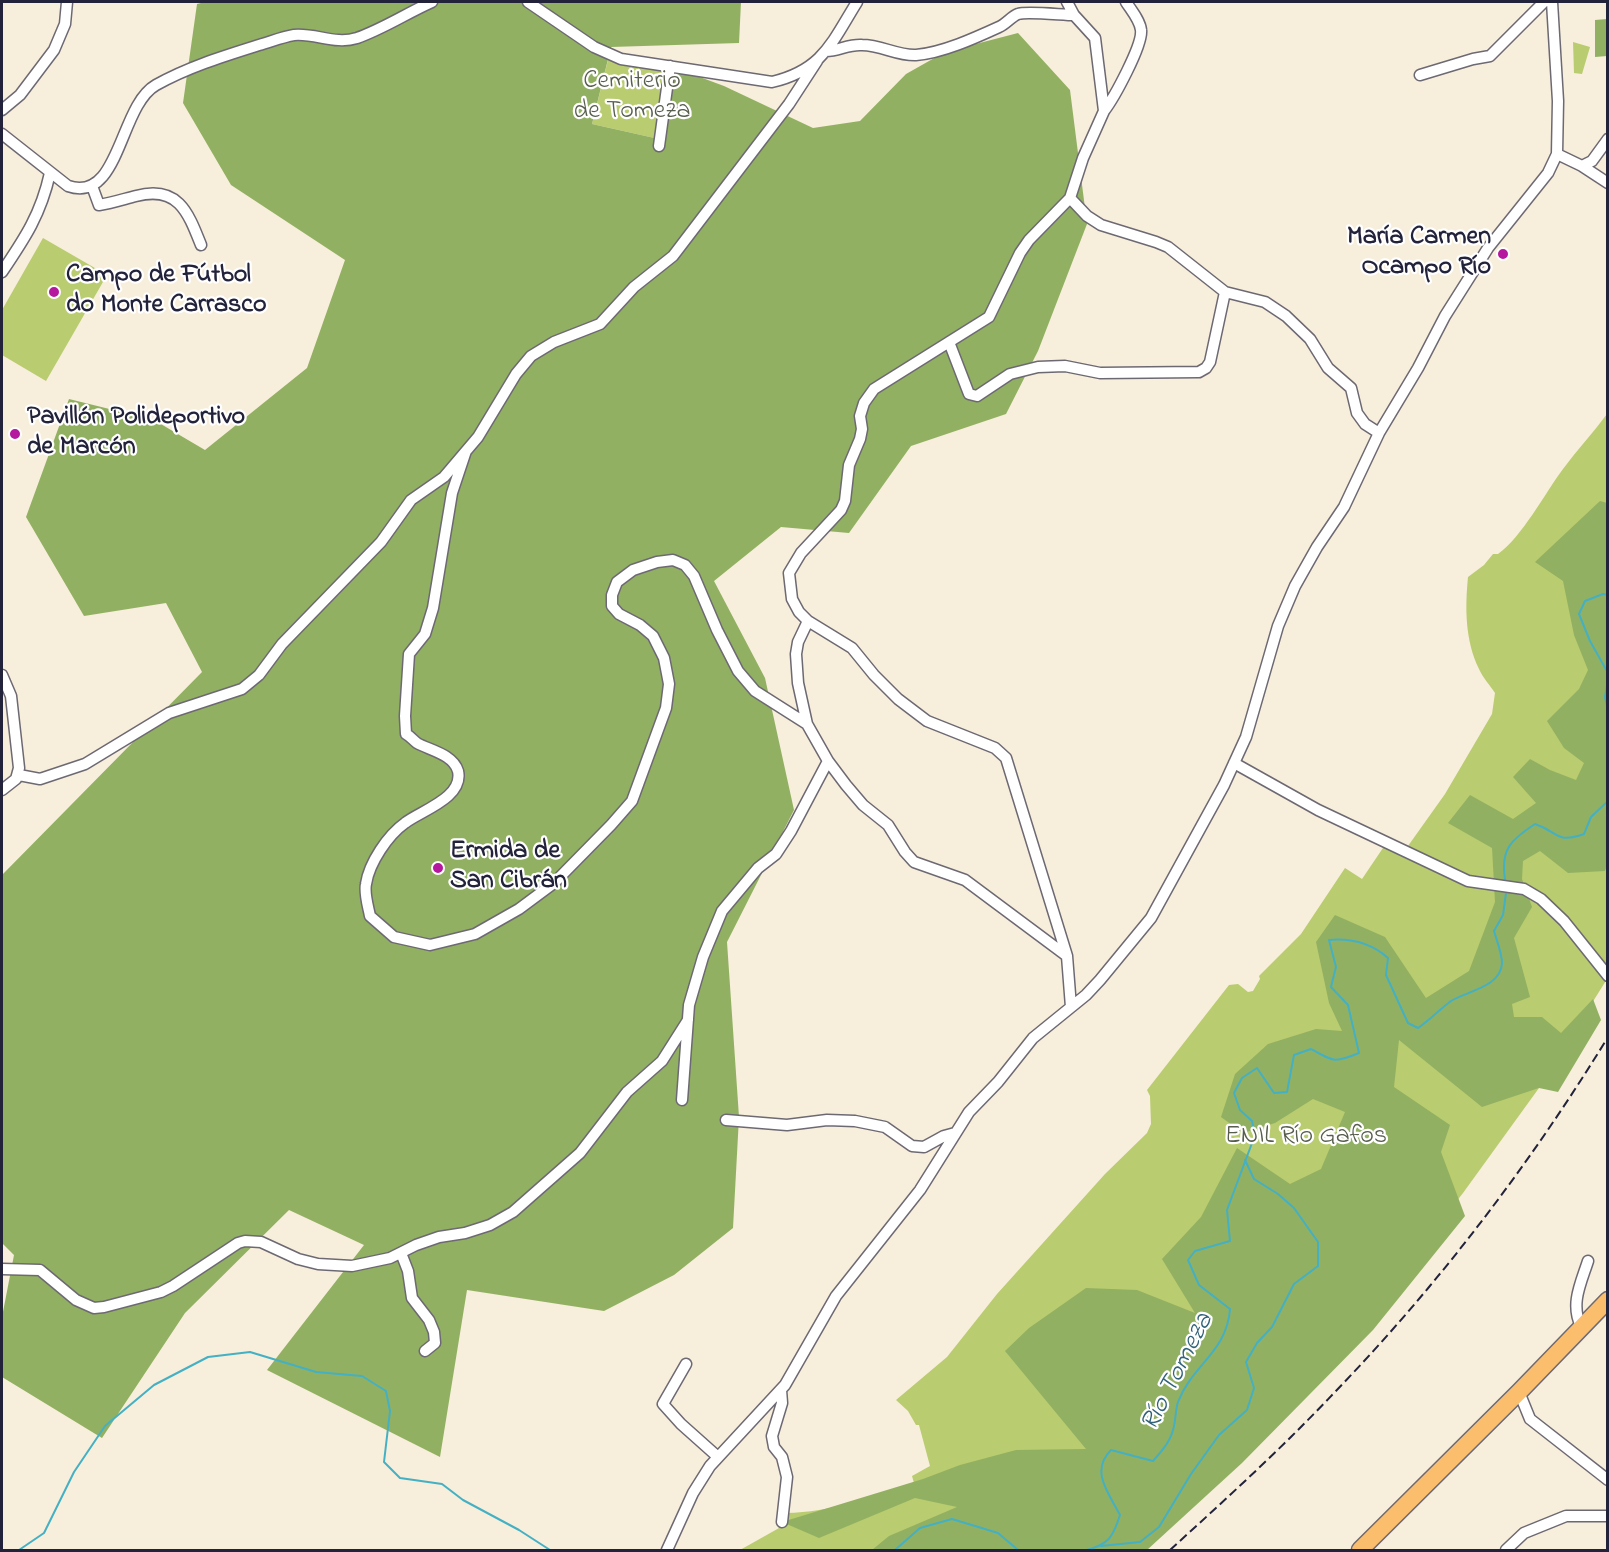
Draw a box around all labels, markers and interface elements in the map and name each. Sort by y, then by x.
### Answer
park label: Cemiterio de Tomeza [574,67,690,128]
place label: María Carmen Ocampo Río [1347,223,1491,284]
marker: María Carmen Ocampo Río [1496,247,1510,261]
place label: Campo de Fútbol do Monte Carrasco [66,261,266,322]
marker: Campo de Fútbol do Monte Carrasco [47,285,61,299]
place label: Pavillón Polideportivo de Marcón [27,403,245,464]
marker: Pavillón Polideportivo de Marcón [8,427,22,441]
place label: Ermida de San Cibrán [450,837,567,898]
marker: Ermida de San Cibrán [431,861,445,875]
park label: ENIL Río Gafos [1225,1122,1387,1154]
water label: Río Tomeza [1136,1309,1222,1437]

